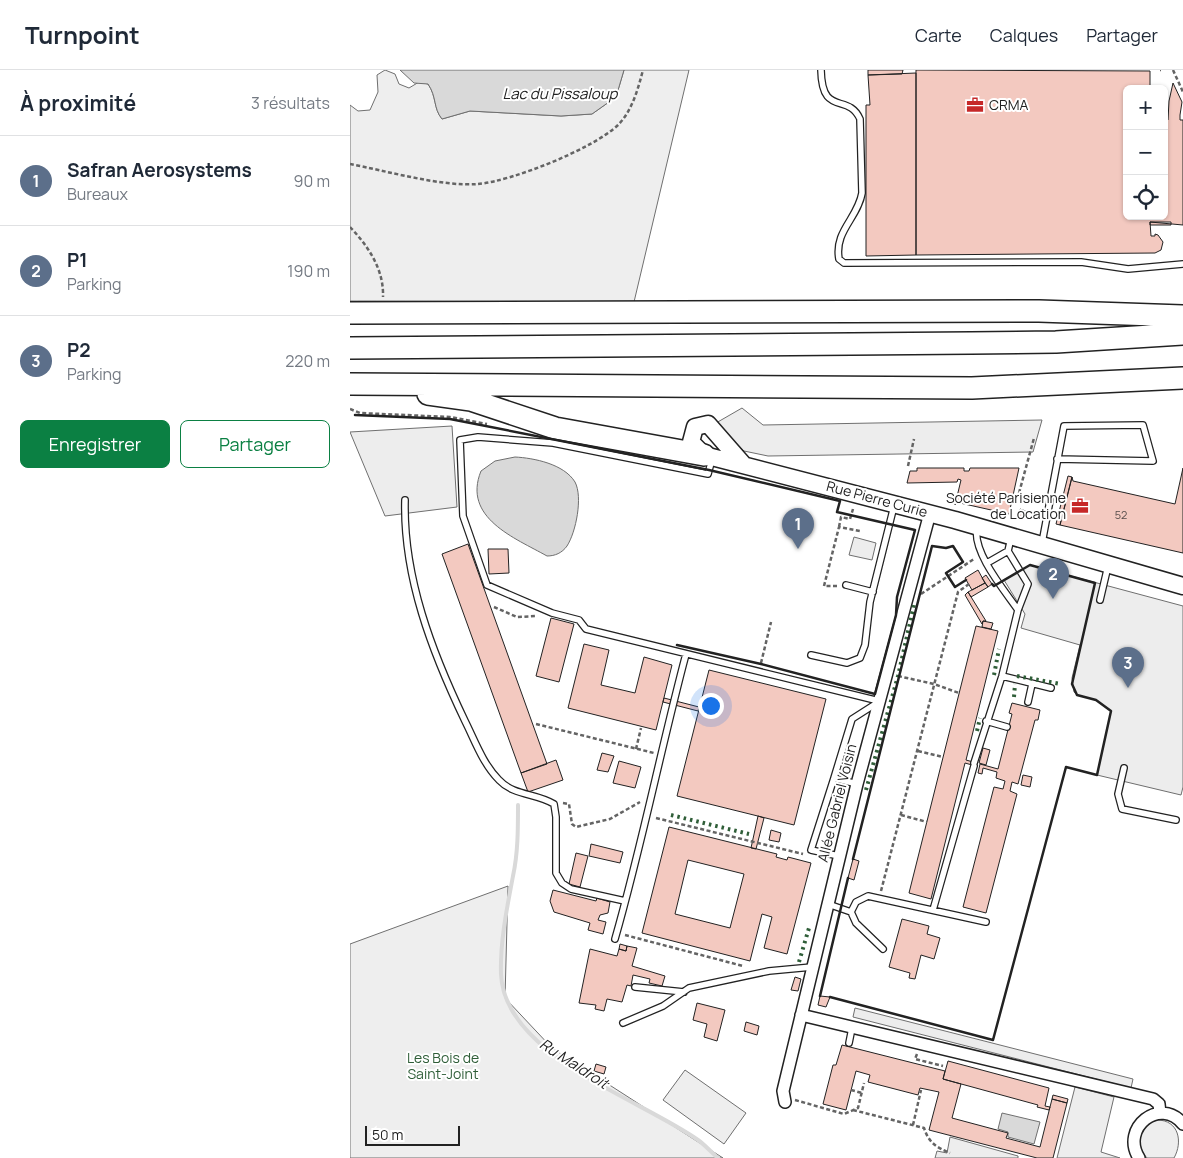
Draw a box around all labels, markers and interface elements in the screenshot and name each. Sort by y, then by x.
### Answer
text: Turnpoint [25,18,140,51]
text: Carte [915,23,962,47]
text: Calques [990,23,1058,47]
text: Partager [1086,23,1158,47]
water label: Lac du Pissaloup [503,83,619,104]
map controls [1123,85,1168,220]
button: + [1123,85,1168,130]
text: À proximité [20,89,136,117]
text: 3 résultats [251,92,330,114]
office icon: CRMA [965,95,985,115]
place label: CRMA [989,95,1029,114]
button: − [1123,130,1168,175]
text: Safran Aerosystems [67,157,252,183]
text: 1 [32,170,40,192]
text: 90 m [294,170,330,192]
button: locate [1123,175,1168,220]
text: Bureaux [67,183,128,205]
text: P1 [67,247,87,273]
text: 2 [31,260,41,282]
text: 190 m [287,260,330,282]
text: Parking [67,273,122,295]
text: P2 [67,337,90,363]
text: 3 [31,350,41,372]
text: 220 m [285,350,330,372]
text: Parking [67,363,122,385]
button: Enregistrer [20,420,170,468]
button: Partager [180,420,330,468]
street label: Rue Pierre Curie [825,476,930,521]
place label: Société Parisienne de Location [946,488,1066,523]
office icon: Société Parisienne de Location [1070,496,1090,516]
house number: 52 [1115,507,1127,522]
pin: 1 [782,508,814,549]
pin: 2 [1037,558,1069,599]
pin: 3 [1112,647,1144,688]
your location [698,693,724,719]
street label: Allée Gabriel Voisin [813,742,860,864]
water label: Ru Maldroit [536,1033,615,1095]
park label: Les Bois de Saint-Joint [407,1048,479,1083]
scale bar [365,1123,460,1146]
text: 50 m [372,1125,403,1144]

